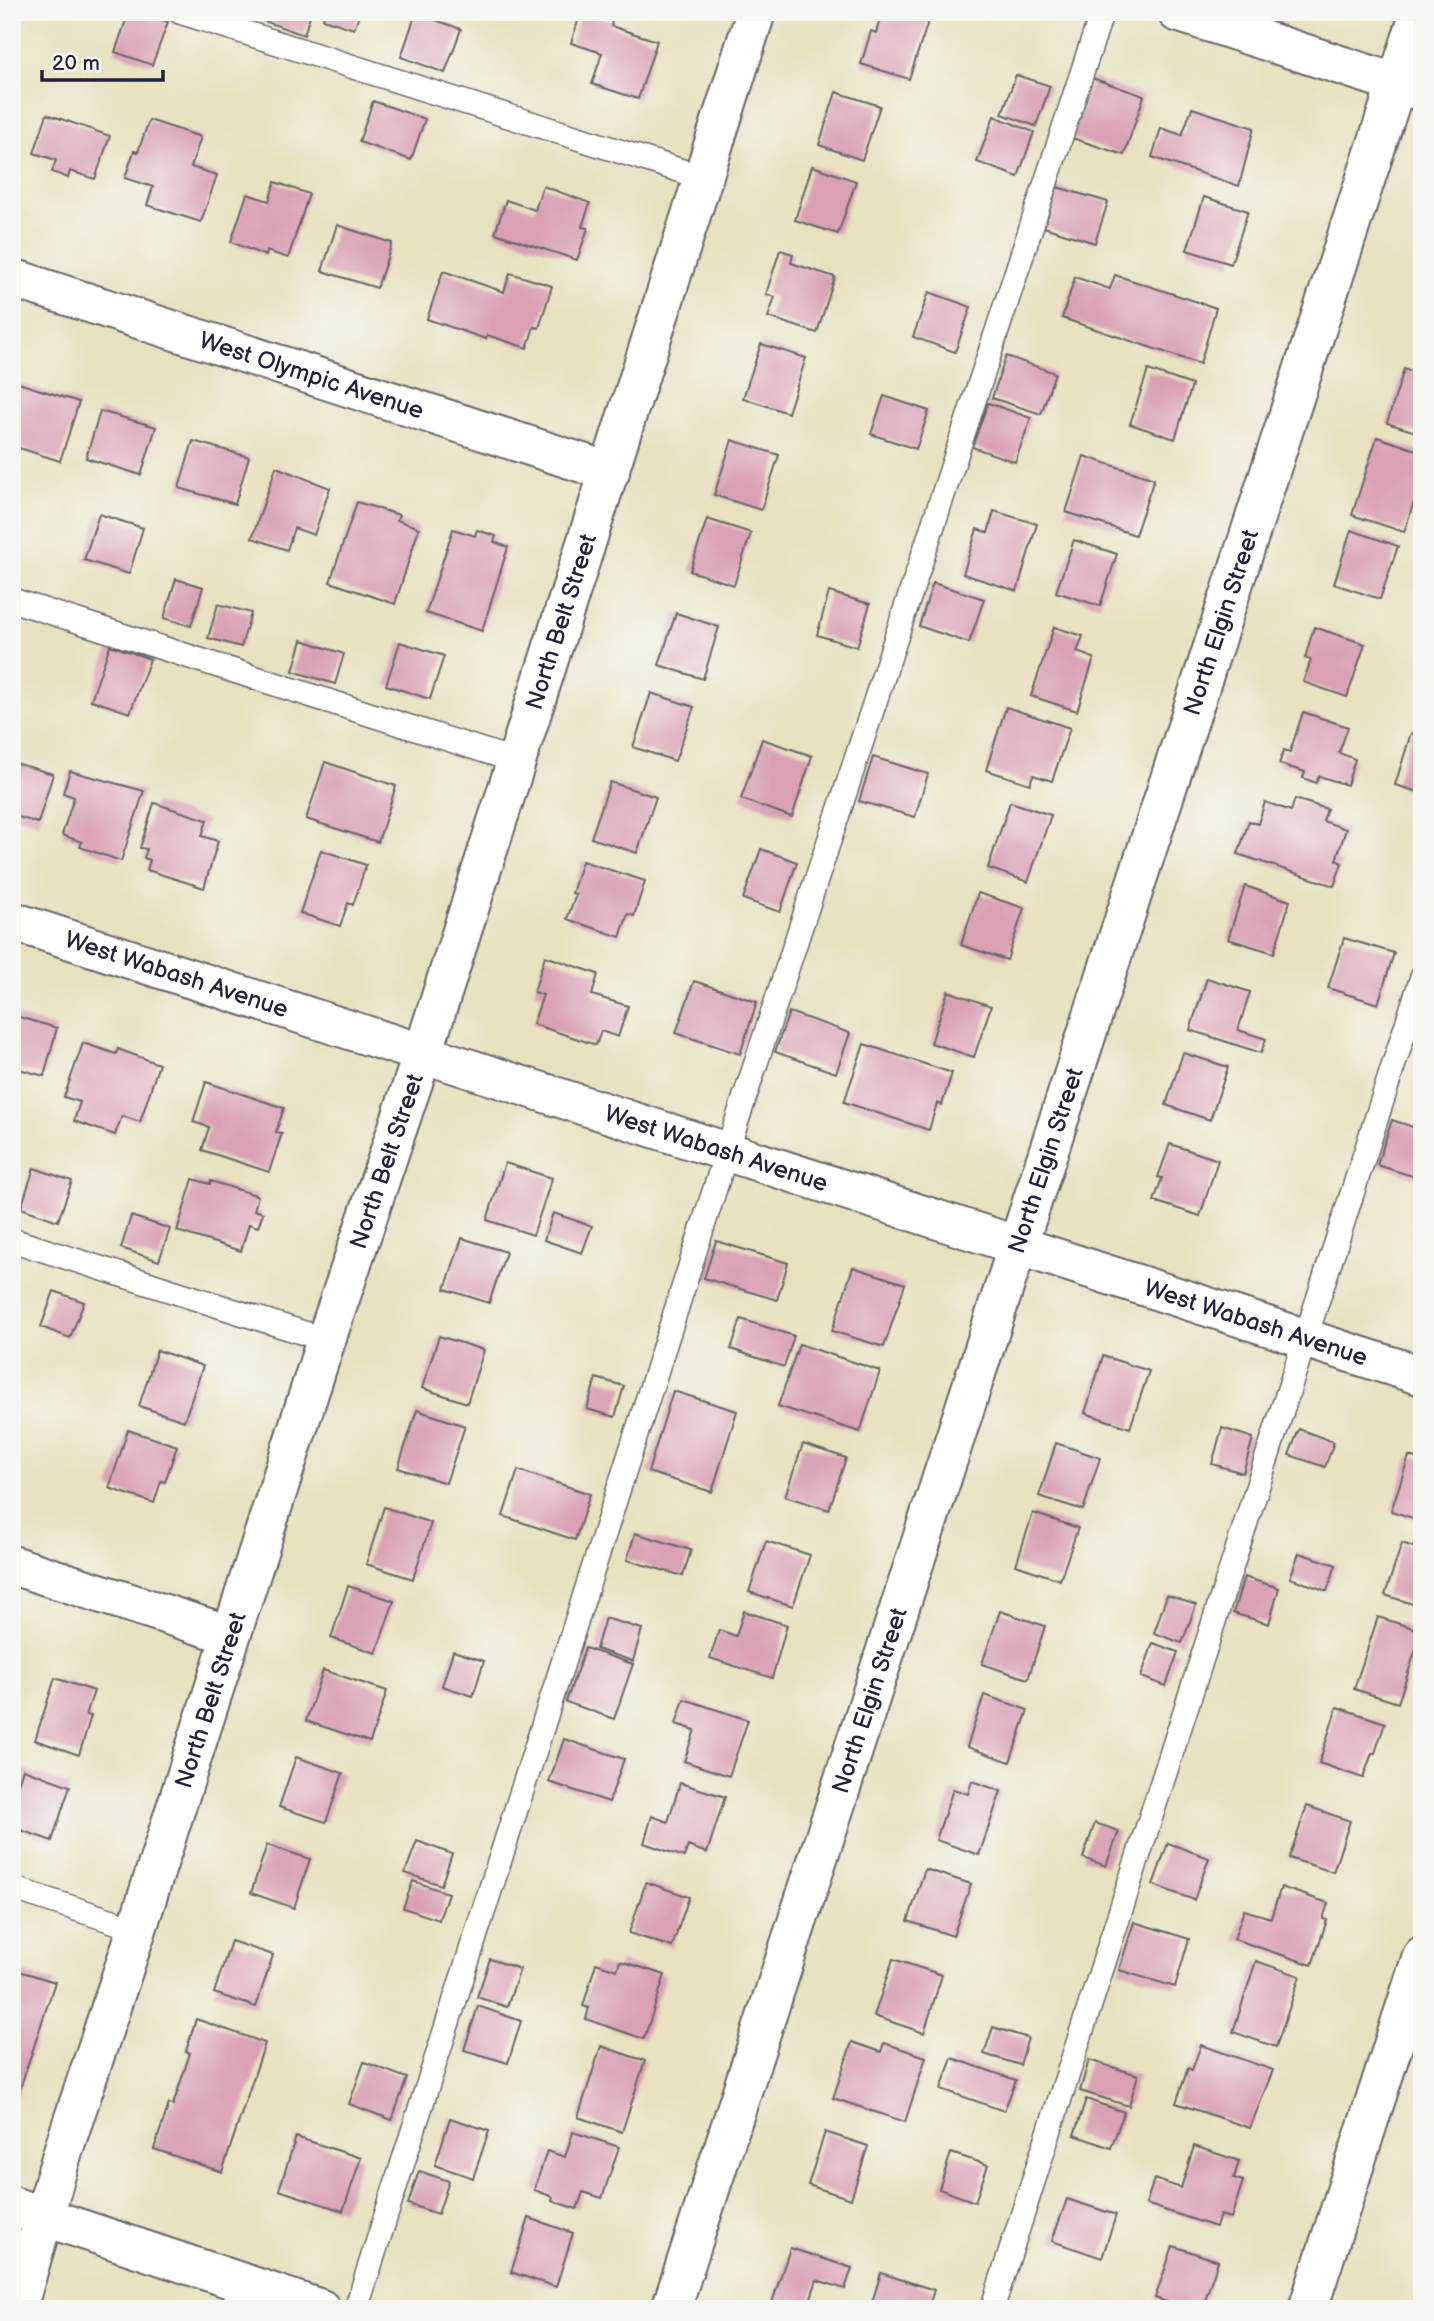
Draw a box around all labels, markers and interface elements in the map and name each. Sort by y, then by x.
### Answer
scale bar [42,38,163,82]
text: 20 m [52,51,100,76]
street label: West Olympic Avenue [196,325,428,425]
street label: North Elgin Street [1177,525,1265,719]
street label: North Belt Street [519,529,603,713]
street label: West Wabash Avenue [61,925,292,1024]
street label: North Elgin Street [1002,1063,1090,1257]
street label: North Belt Street [343,1069,430,1252]
street label: West Wabash Avenue [601,1099,832,1198]
street label: West Wabash Avenue [1141,1273,1371,1372]
street label: North Elgin Street [826,1603,913,1797]
street label: North Belt Street [169,1608,252,1792]

